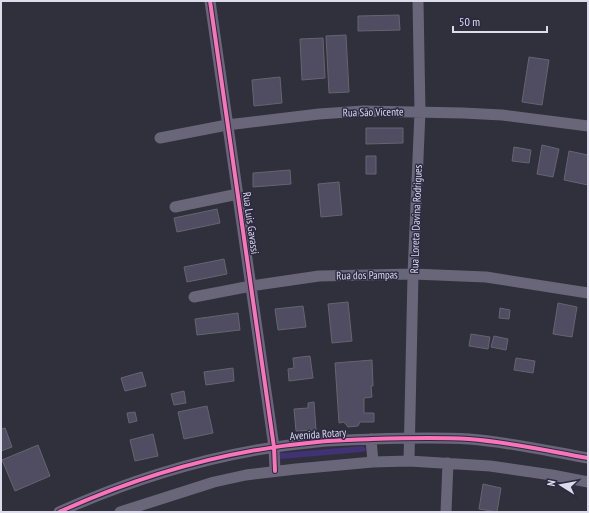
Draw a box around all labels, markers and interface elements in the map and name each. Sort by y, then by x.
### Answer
scale bar [453,8,547,34]
text: 50 m [459,14,480,29]
street label: Rua São Vicente [342,104,404,120]
street label: Rua Loreta Davina Rodrigues [407,164,425,274]
street label: Rua Luis Gavassi [240,191,262,255]
street label: Rua dos Pampas [336,267,398,283]
street label: Avenida Rotary [289,425,348,443]
north arrow [541,465,581,505]
text: N [544,479,559,487]

